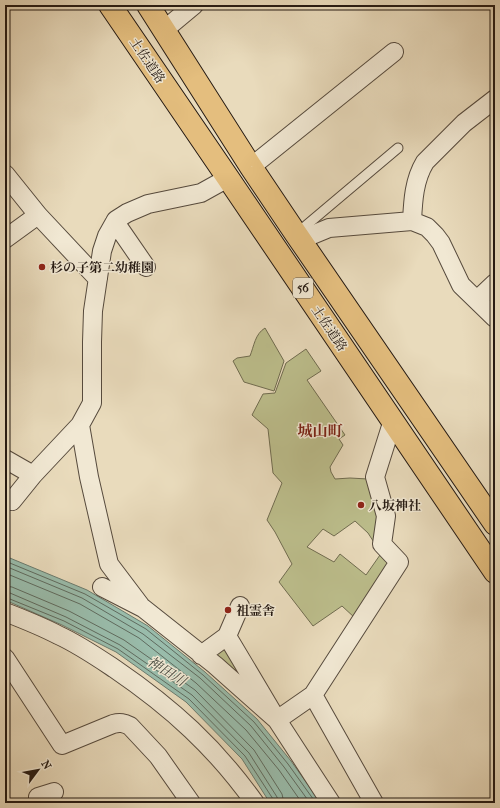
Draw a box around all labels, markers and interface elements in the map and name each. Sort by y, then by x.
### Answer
street label: 土佐道路 [127,35,168,86]
place label: 杉の子第二幼稚園 [50,260,154,275]
marker: 杉の子第二幼稚園 [37,262,47,272]
road number: 56 [293,278,313,298]
street label: 土佐道路 [309,303,350,354]
district label: 城山町 [297,422,343,440]
place label: 八坂神社 [369,498,421,513]
marker: 八坂神社 [356,500,366,510]
place label: 祖霊舎 [236,603,275,618]
marker: 祖霊舎 [223,605,233,615]
water label: 神田川 [144,653,191,691]
north arrow [18,750,58,790]
text: N [38,758,54,772]

